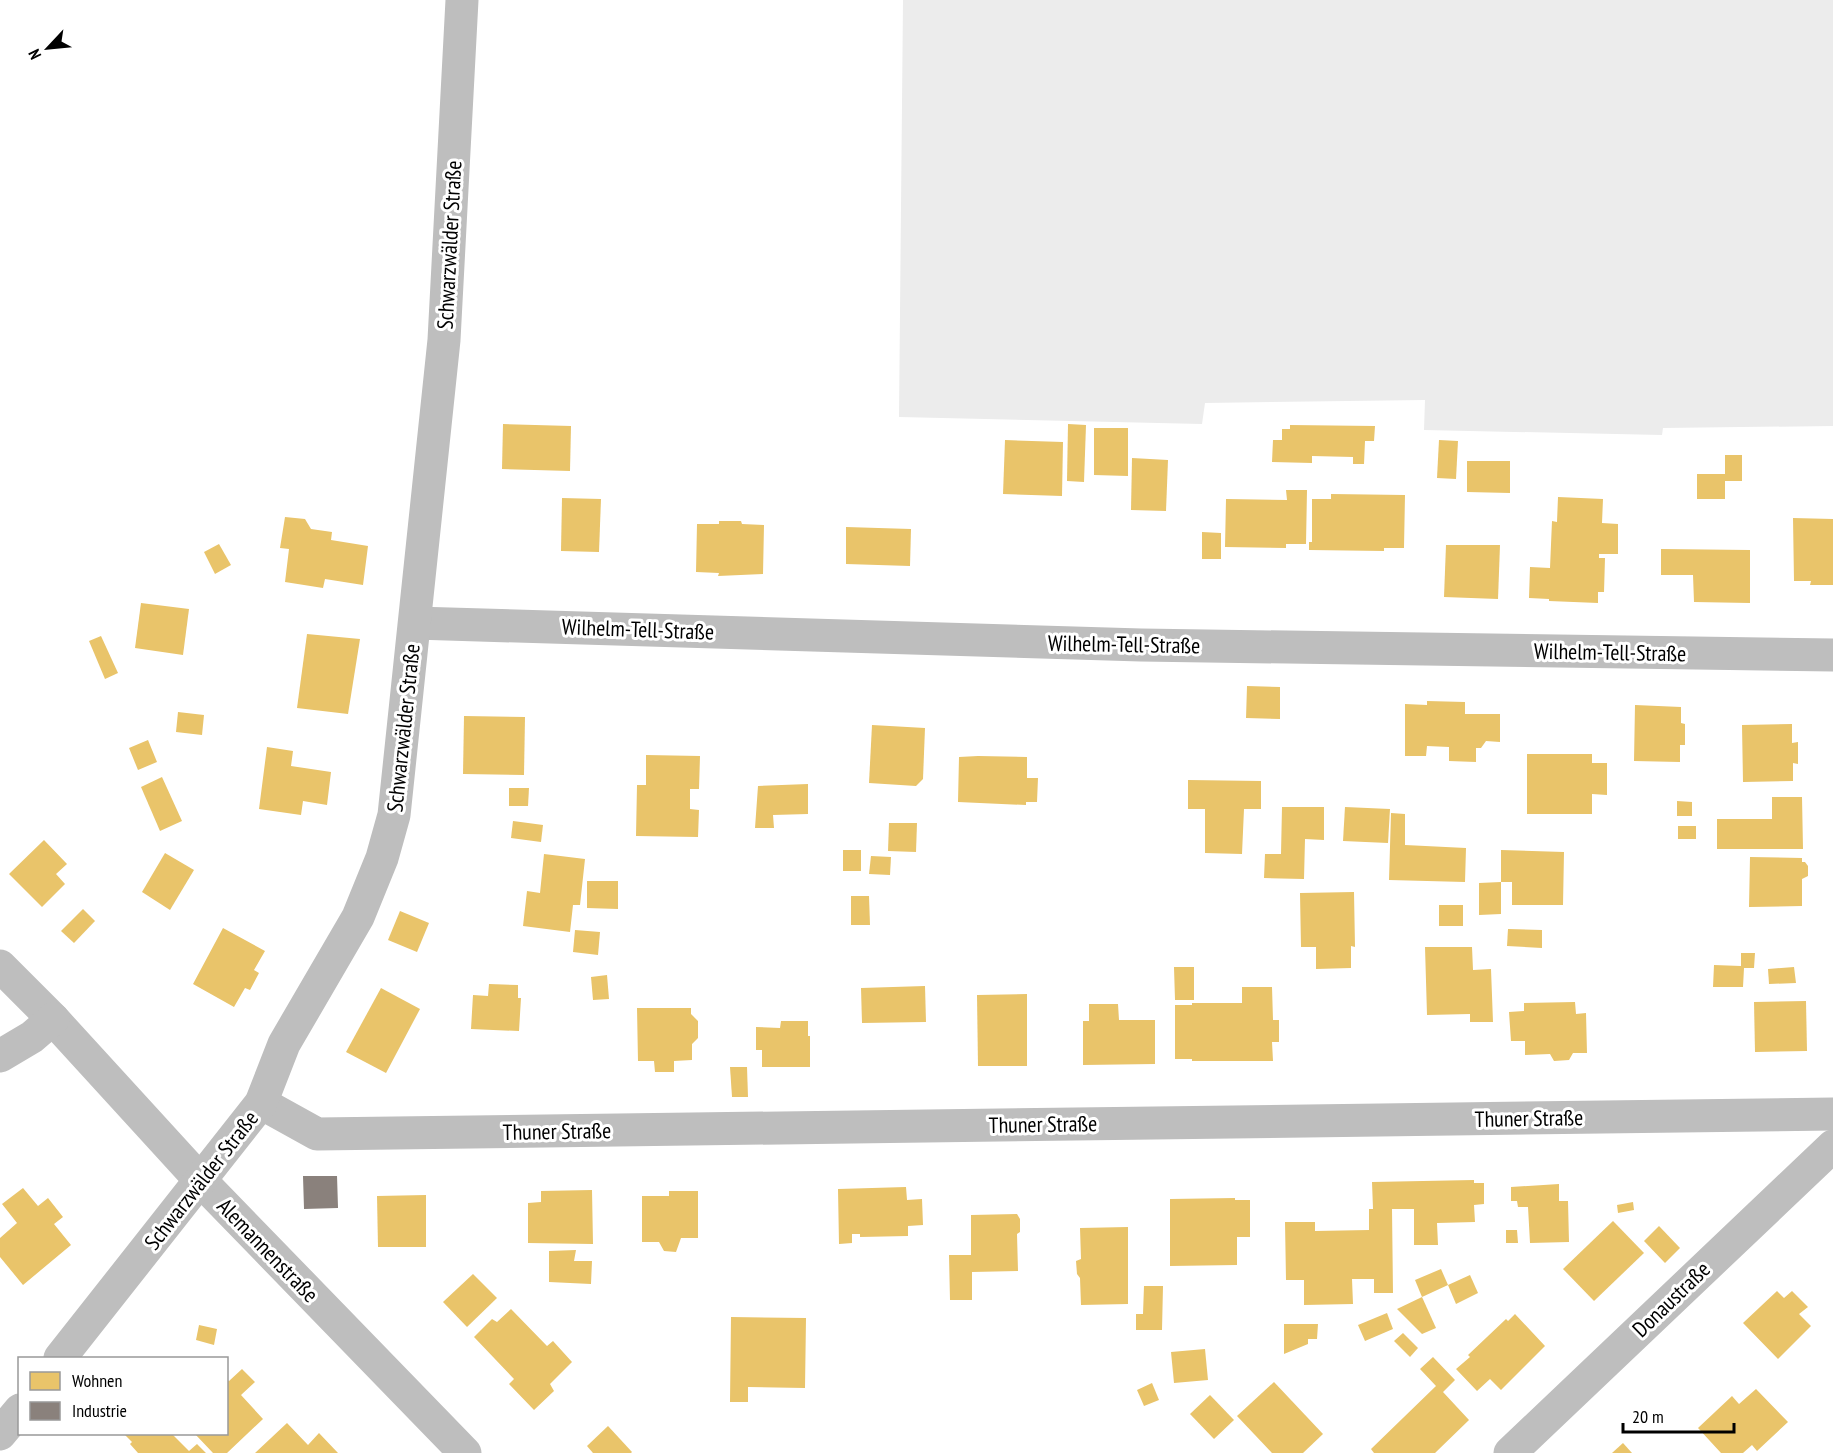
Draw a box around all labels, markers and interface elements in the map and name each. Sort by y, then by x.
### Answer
north arrow [18,18,78,78]
text: N [24,46,45,63]
street label: Schwarzwälder Straße [431,160,467,330]
street label: Wilhelm-Tell-Straße [561,612,715,646]
street label: Wilhelm-Tell-Straße [1048,629,1200,659]
street label: Wilhelm-Tell-Straße [1534,637,1686,667]
street label: Schwarzwälder Straße [380,643,426,813]
street label: Thuner Straße [1474,1103,1584,1133]
street label: Schwarzwälder Straße [138,1105,264,1255]
street label: Thuner Straße [988,1109,1098,1139]
street label: Thuner Straße [502,1116,612,1146]
street label: Alemannenstraße [211,1192,325,1308]
street label: Donaustraße [1626,1255,1716,1343]
legend [18,1357,228,1435]
text: Wohnen [72,1369,122,1392]
scale bar [1623,1396,1734,1434]
text: Industrie [72,1399,127,1422]
text: 20 m [1632,1405,1664,1428]

